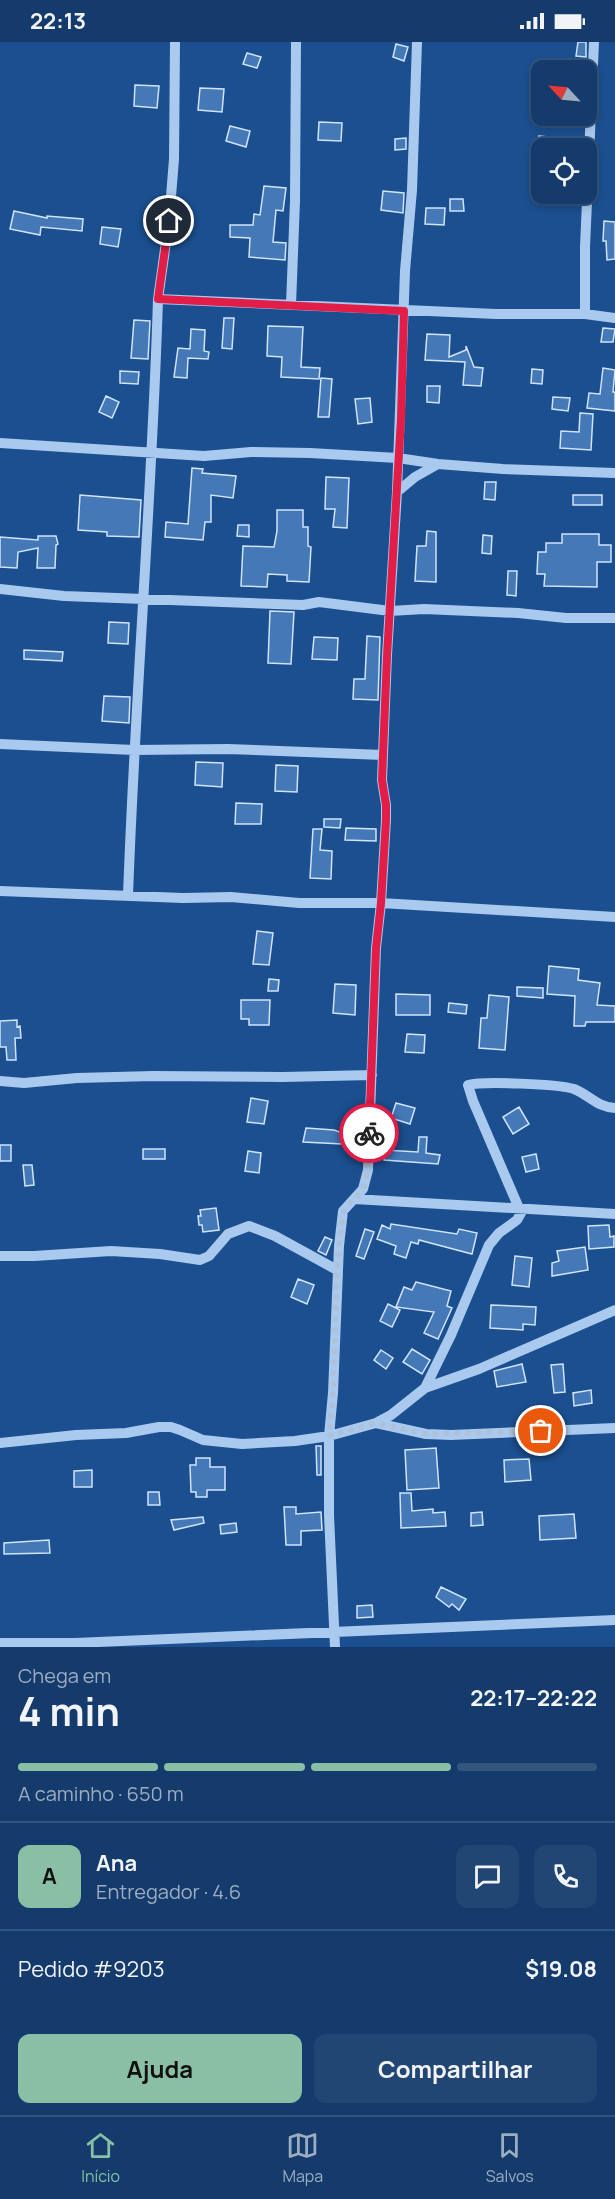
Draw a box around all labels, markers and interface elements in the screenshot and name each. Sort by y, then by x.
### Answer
text: 22:13 [30,6,86,36]
north arrow [531,60,597,126]
map controls [531,60,597,204]
button: locate [531,138,597,204]
pin [143,195,194,246]
icon: home [152,204,185,237]
courier [339,1103,399,1163]
icon: bike [353,1117,386,1150]
pin [515,1405,566,1456]
icon: bag [524,1414,557,1447]
text: Chega em [18,1662,111,1689]
text: 22:17–22:22 [470,1683,597,1713]
text: 4 min [18,1684,120,1738]
text: A caminho · 650 m [18,1780,184,1807]
button: chat [456,1845,519,1908]
button: phone [534,1845,597,1908]
text: Ana [96,1848,137,1878]
text: A [42,1861,57,1891]
text: Entregador · 4.6 [96,1878,241,1905]
text: Pedido #9203 [18,1954,165,1984]
text: $19.08 [525,1954,597,1984]
button: Ajuda [18,2034,302,2103]
button: Compartilhar [314,2034,597,2103]
tab: Início [81,2129,120,2187]
tab: Mapa [283,2129,323,2187]
tab: Salvos [486,2129,534,2187]

